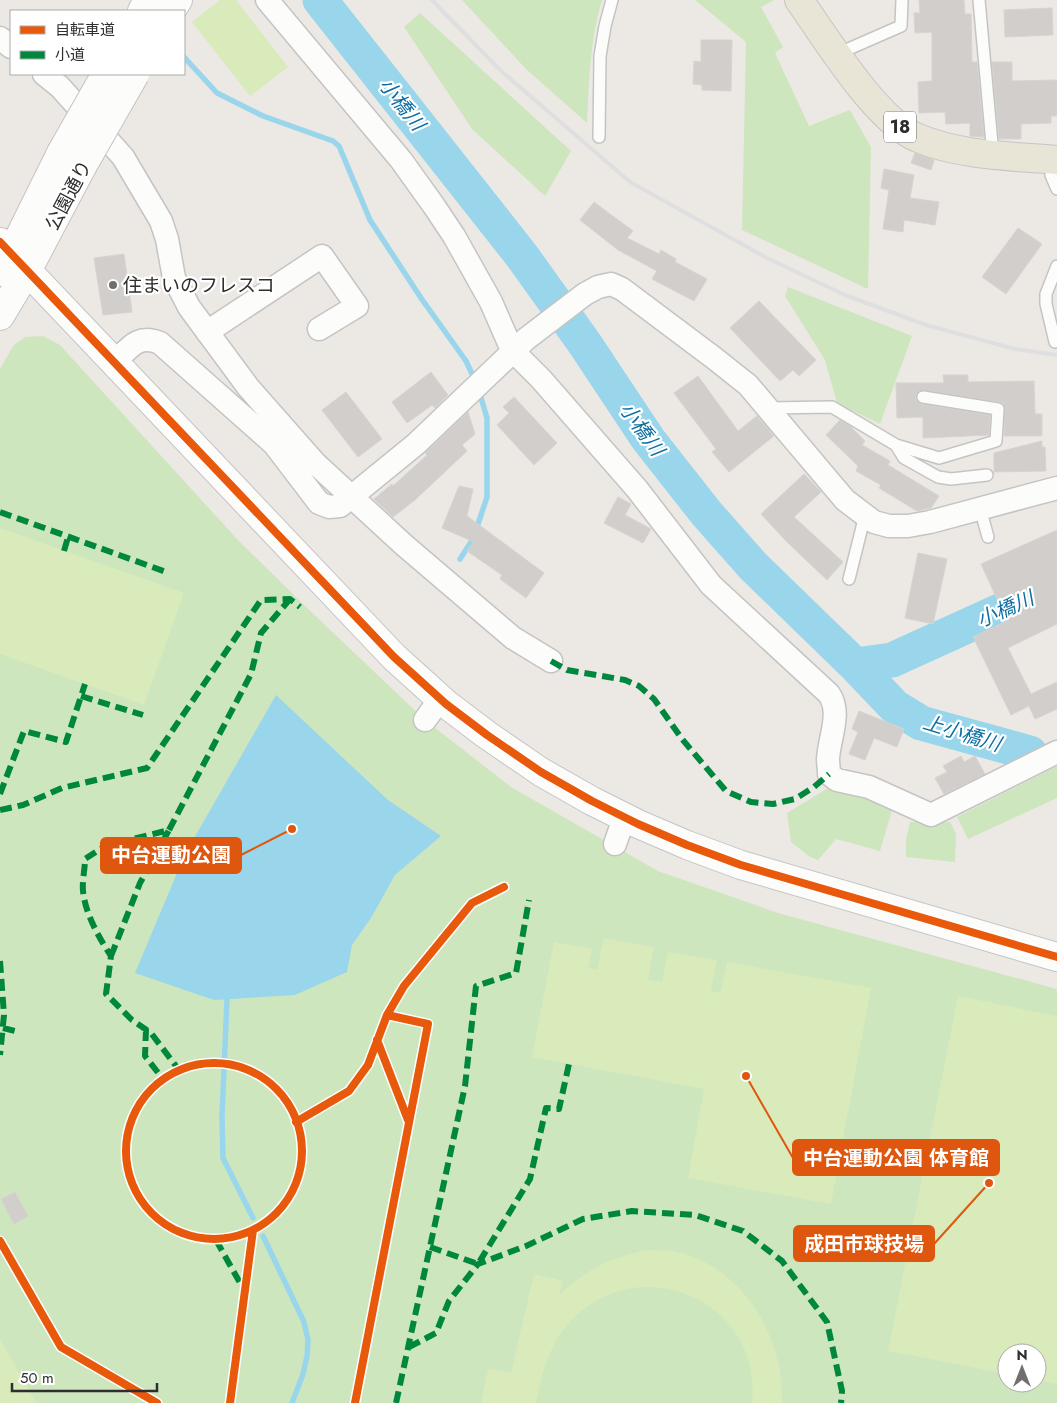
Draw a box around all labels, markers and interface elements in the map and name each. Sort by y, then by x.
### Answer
legend [10,10,185,75]
text: 自転車道 [55,19,115,41]
text: 小道 [55,44,85,66]
water label: 小橋川 [372,72,433,138]
road number: 18 [884,111,916,142]
street label: 公園通り [39,155,98,235]
place label: 住まいのフレスコ [123,272,275,299]
marker: 住まいのフレスコ [107,279,119,291]
water label: 小橋川 [612,397,672,464]
water label: 小橋川 [972,583,1040,635]
water label: 上小橋川 [919,708,1006,760]
callout: 中台運動公園 [101,838,241,873]
text: 中台運動公園 [111,841,231,870]
callout: 中台運動公園 体育館 [793,1140,999,1175]
text: 中台運動公園 体育館 [803,1144,989,1173]
callout: 成田市球技場 [794,1226,934,1261]
text: 成田市球技場 [804,1230,924,1259]
north arrow [997,1343,1047,1393]
text: N [1016,1345,1028,1365]
scale bar [12,1360,158,1392]
text: 50 m [20,1367,54,1389]

